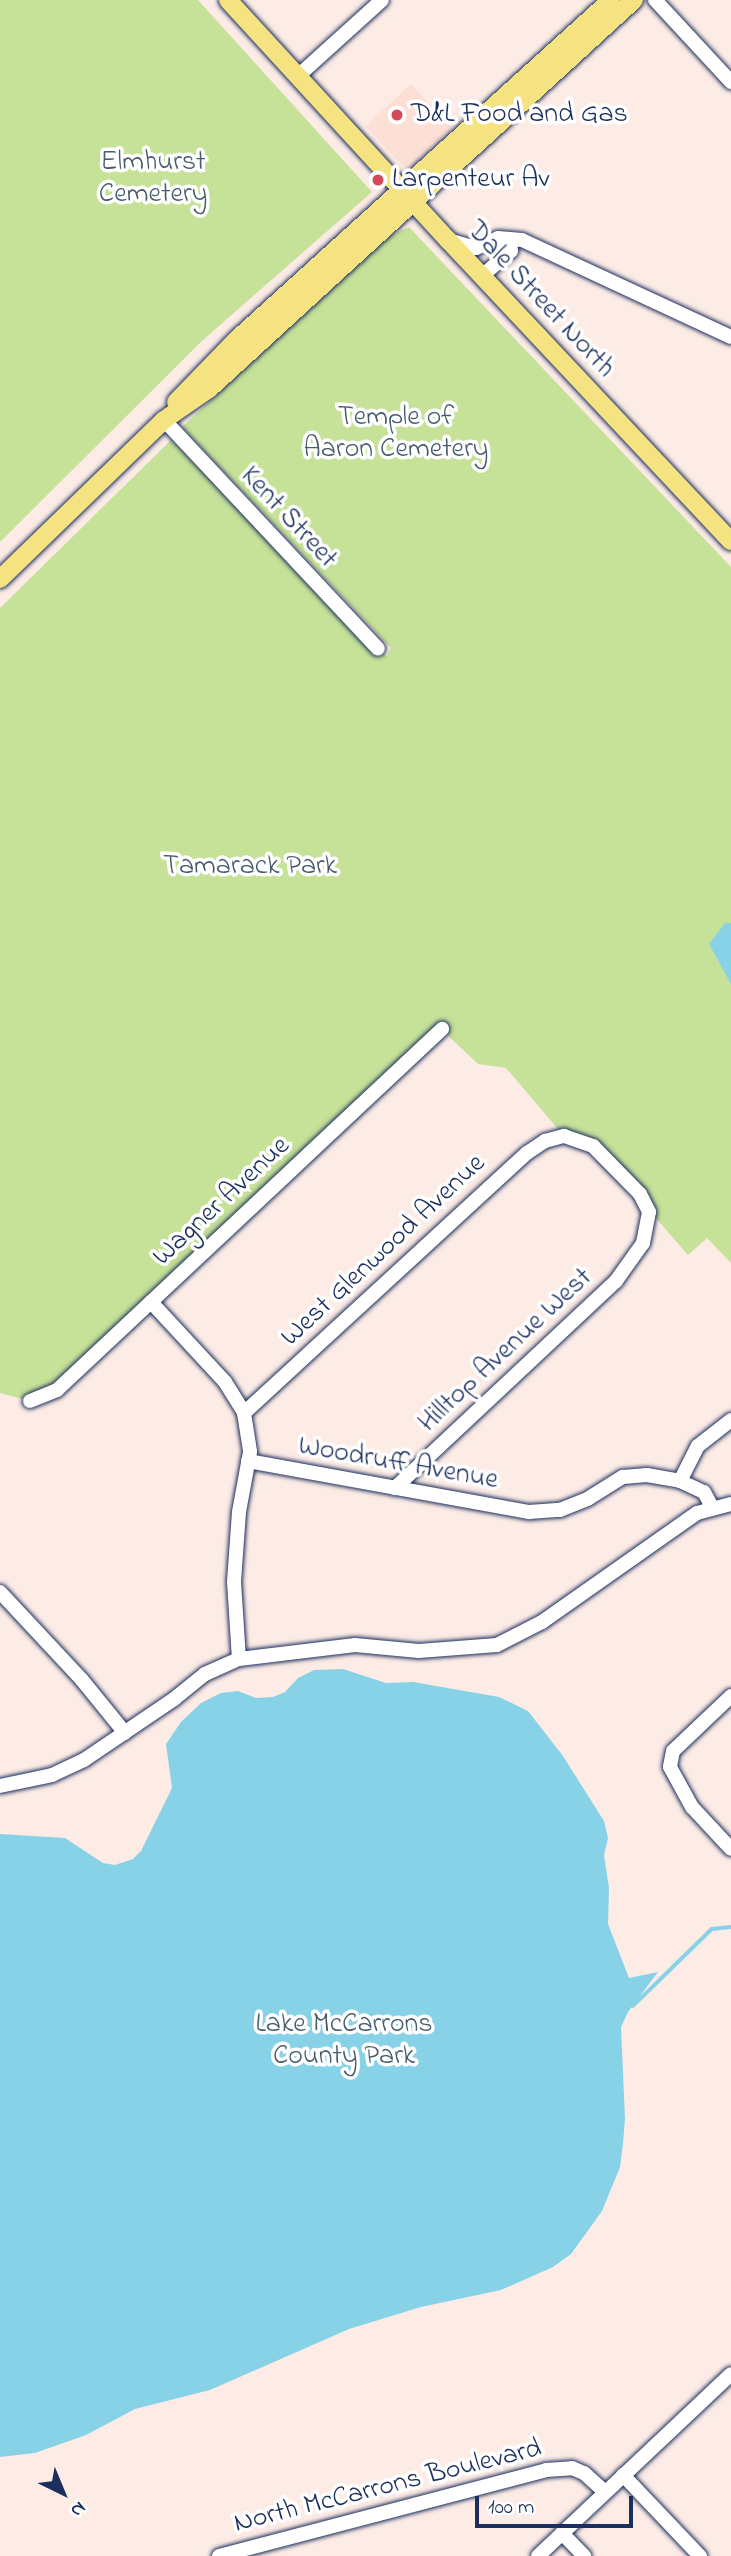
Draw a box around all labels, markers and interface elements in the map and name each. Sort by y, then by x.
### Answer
place label: D&L Food and Gas [411,98,628,132]
marker: D&L Food and Gas [389,107,405,123]
park label: Elmhurst Cemetery [99,146,207,212]
place label: Larpenteur Av [392,163,549,197]
marker: Larpenteur Av [370,172,386,188]
street label: Dale Street North [459,215,621,385]
park label: Temple of Aaron Cemetery [304,401,488,467]
street label: Kent Street [232,460,344,576]
park label: Tamarack Park [163,850,337,884]
street label: Wagner Avenue [146,1130,298,1274]
street label: West Glenwood Avenue [275,1148,493,1354]
street label: Hilltop Avenue West [412,1262,600,1440]
street label: Woodruff Avenue [296,1430,500,1498]
park label: Lake McCarrons County Park [255,2008,433,2074]
street label: North McCarrons Boulevard [231,2433,545,2541]
north arrow [28,2458,98,2528]
scale bar [479,2482,636,2526]
text: 100 m [488,2493,534,2523]
text: N [64,2494,92,2523]

